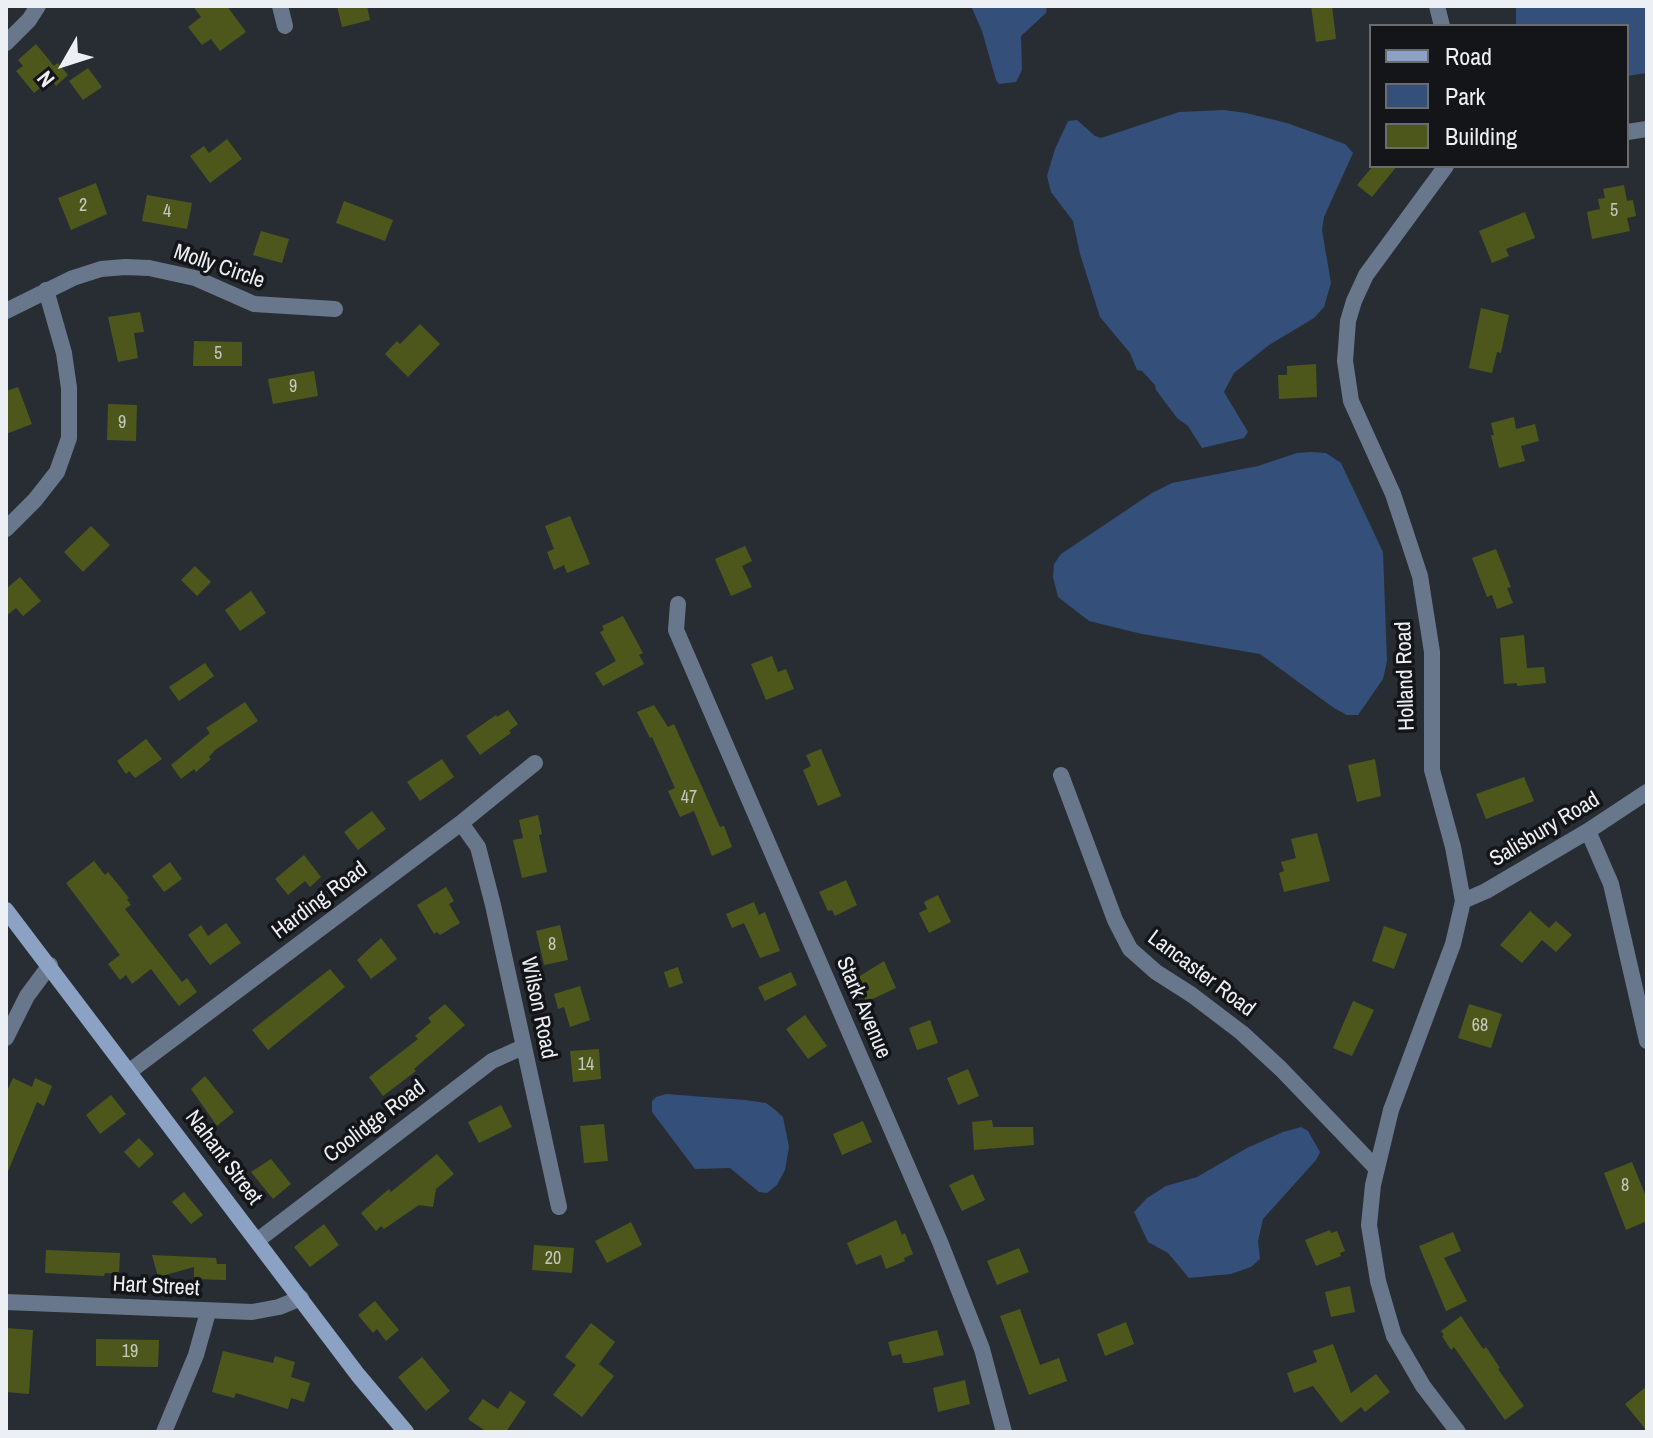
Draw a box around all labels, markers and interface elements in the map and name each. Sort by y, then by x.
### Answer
north arrow [24,24,104,104]
legend [1369,24,1629,168]
text: Road [1445,40,1492,72]
text: N [30,65,61,94]
text: Park [1445,80,1485,112]
text: Building [1445,120,1517,152]
house number: 2 [79,195,87,217]
house number: 5 [1610,200,1618,222]
house number: 4 [163,201,171,223]
street label: Molly Circle [170,239,268,295]
house number: 5 [214,343,222,365]
house number: 9 [289,376,297,398]
house number: 9 [118,412,126,434]
street label: Holland Road [1391,621,1421,731]
house number: 47 [681,787,697,809]
street label: Salisbury Road [1485,787,1605,873]
street label: Harding Road [267,857,373,945]
street label: Lancaster Road [1142,925,1260,1023]
house number: 8 [548,934,556,956]
street label: Stark Avenue [830,953,896,1063]
street label: Wilson Road [514,955,562,1061]
house number: 68 [1472,1015,1488,1037]
house number: 14 [578,1054,594,1076]
street label: Coolidge Road [319,1075,431,1169]
street label: Nahant Street [179,1106,267,1210]
house number: 8 [1621,1175,1629,1197]
house number: 20 [545,1248,561,1270]
street label: Hart Street [112,1272,200,1302]
house number: 19 [122,1341,138,1363]

